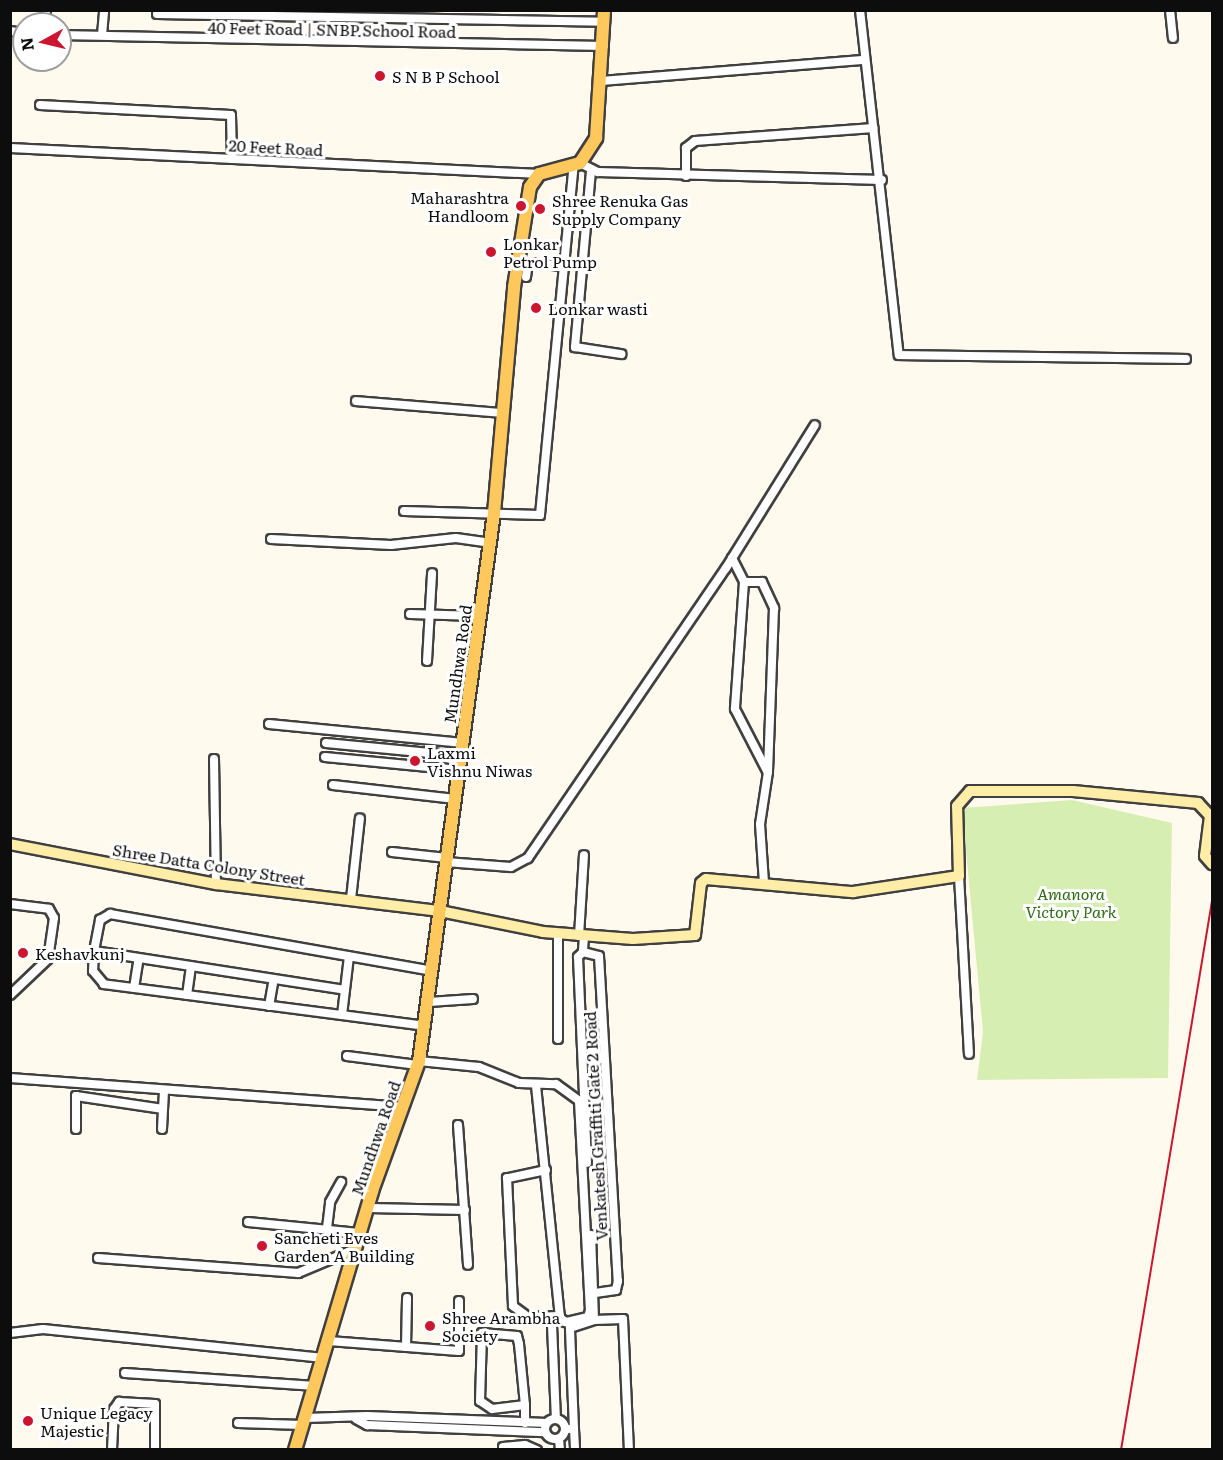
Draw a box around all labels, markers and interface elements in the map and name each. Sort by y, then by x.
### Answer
north arrow [12,12,72,72]
street label: 40 Feet Road | SNBP School Road [208,17,456,41]
text: N [13,36,39,53]
place label: S N B P School [392,66,500,86]
marker: S N B P School [373,69,387,83]
street label: 20 Feet Road [228,135,324,159]
place label: Maharashtra Handloom [410,187,509,225]
place label: Shree Renuka Gas Supply Company [552,190,688,228]
marker: Maharashtra Handloom [514,199,528,213]
marker: Shree Renuka Gas Supply Company [533,202,547,216]
place label: Lonkar Petrol Pump [503,233,597,271]
marker: Lonkar Petrol Pump [484,245,498,259]
place label: Lonkar wasti [548,298,648,318]
marker: Lonkar wasti [529,301,543,315]
street label: Mundhwa Road [439,603,475,725]
place label: Laxmi Vishnu Niwas [427,742,532,780]
marker: Laxmi Vishnu Niwas [408,754,422,768]
street label: Shree Datta Colony Street [111,839,307,889]
park label: Amanora Victory Park [1025,883,1117,921]
place label: Keshavkunj [35,943,125,963]
marker: Keshavkunj [16,946,30,960]
street label: Venkatesh Graffiti Gate 2 Road [579,1011,611,1241]
street label: Mundhwa Road [346,1078,404,1198]
place label: Sancheti Eves Garden A Building [274,1227,414,1265]
marker: Sancheti Eves Garden A Building [255,1239,269,1253]
place label: Shree Arambha Society [442,1307,560,1345]
marker: Shree Arambha Society [423,1319,437,1333]
place label: Unique Legacy Majestic [40,1402,153,1440]
marker: Unique Legacy Majestic [21,1414,35,1428]

